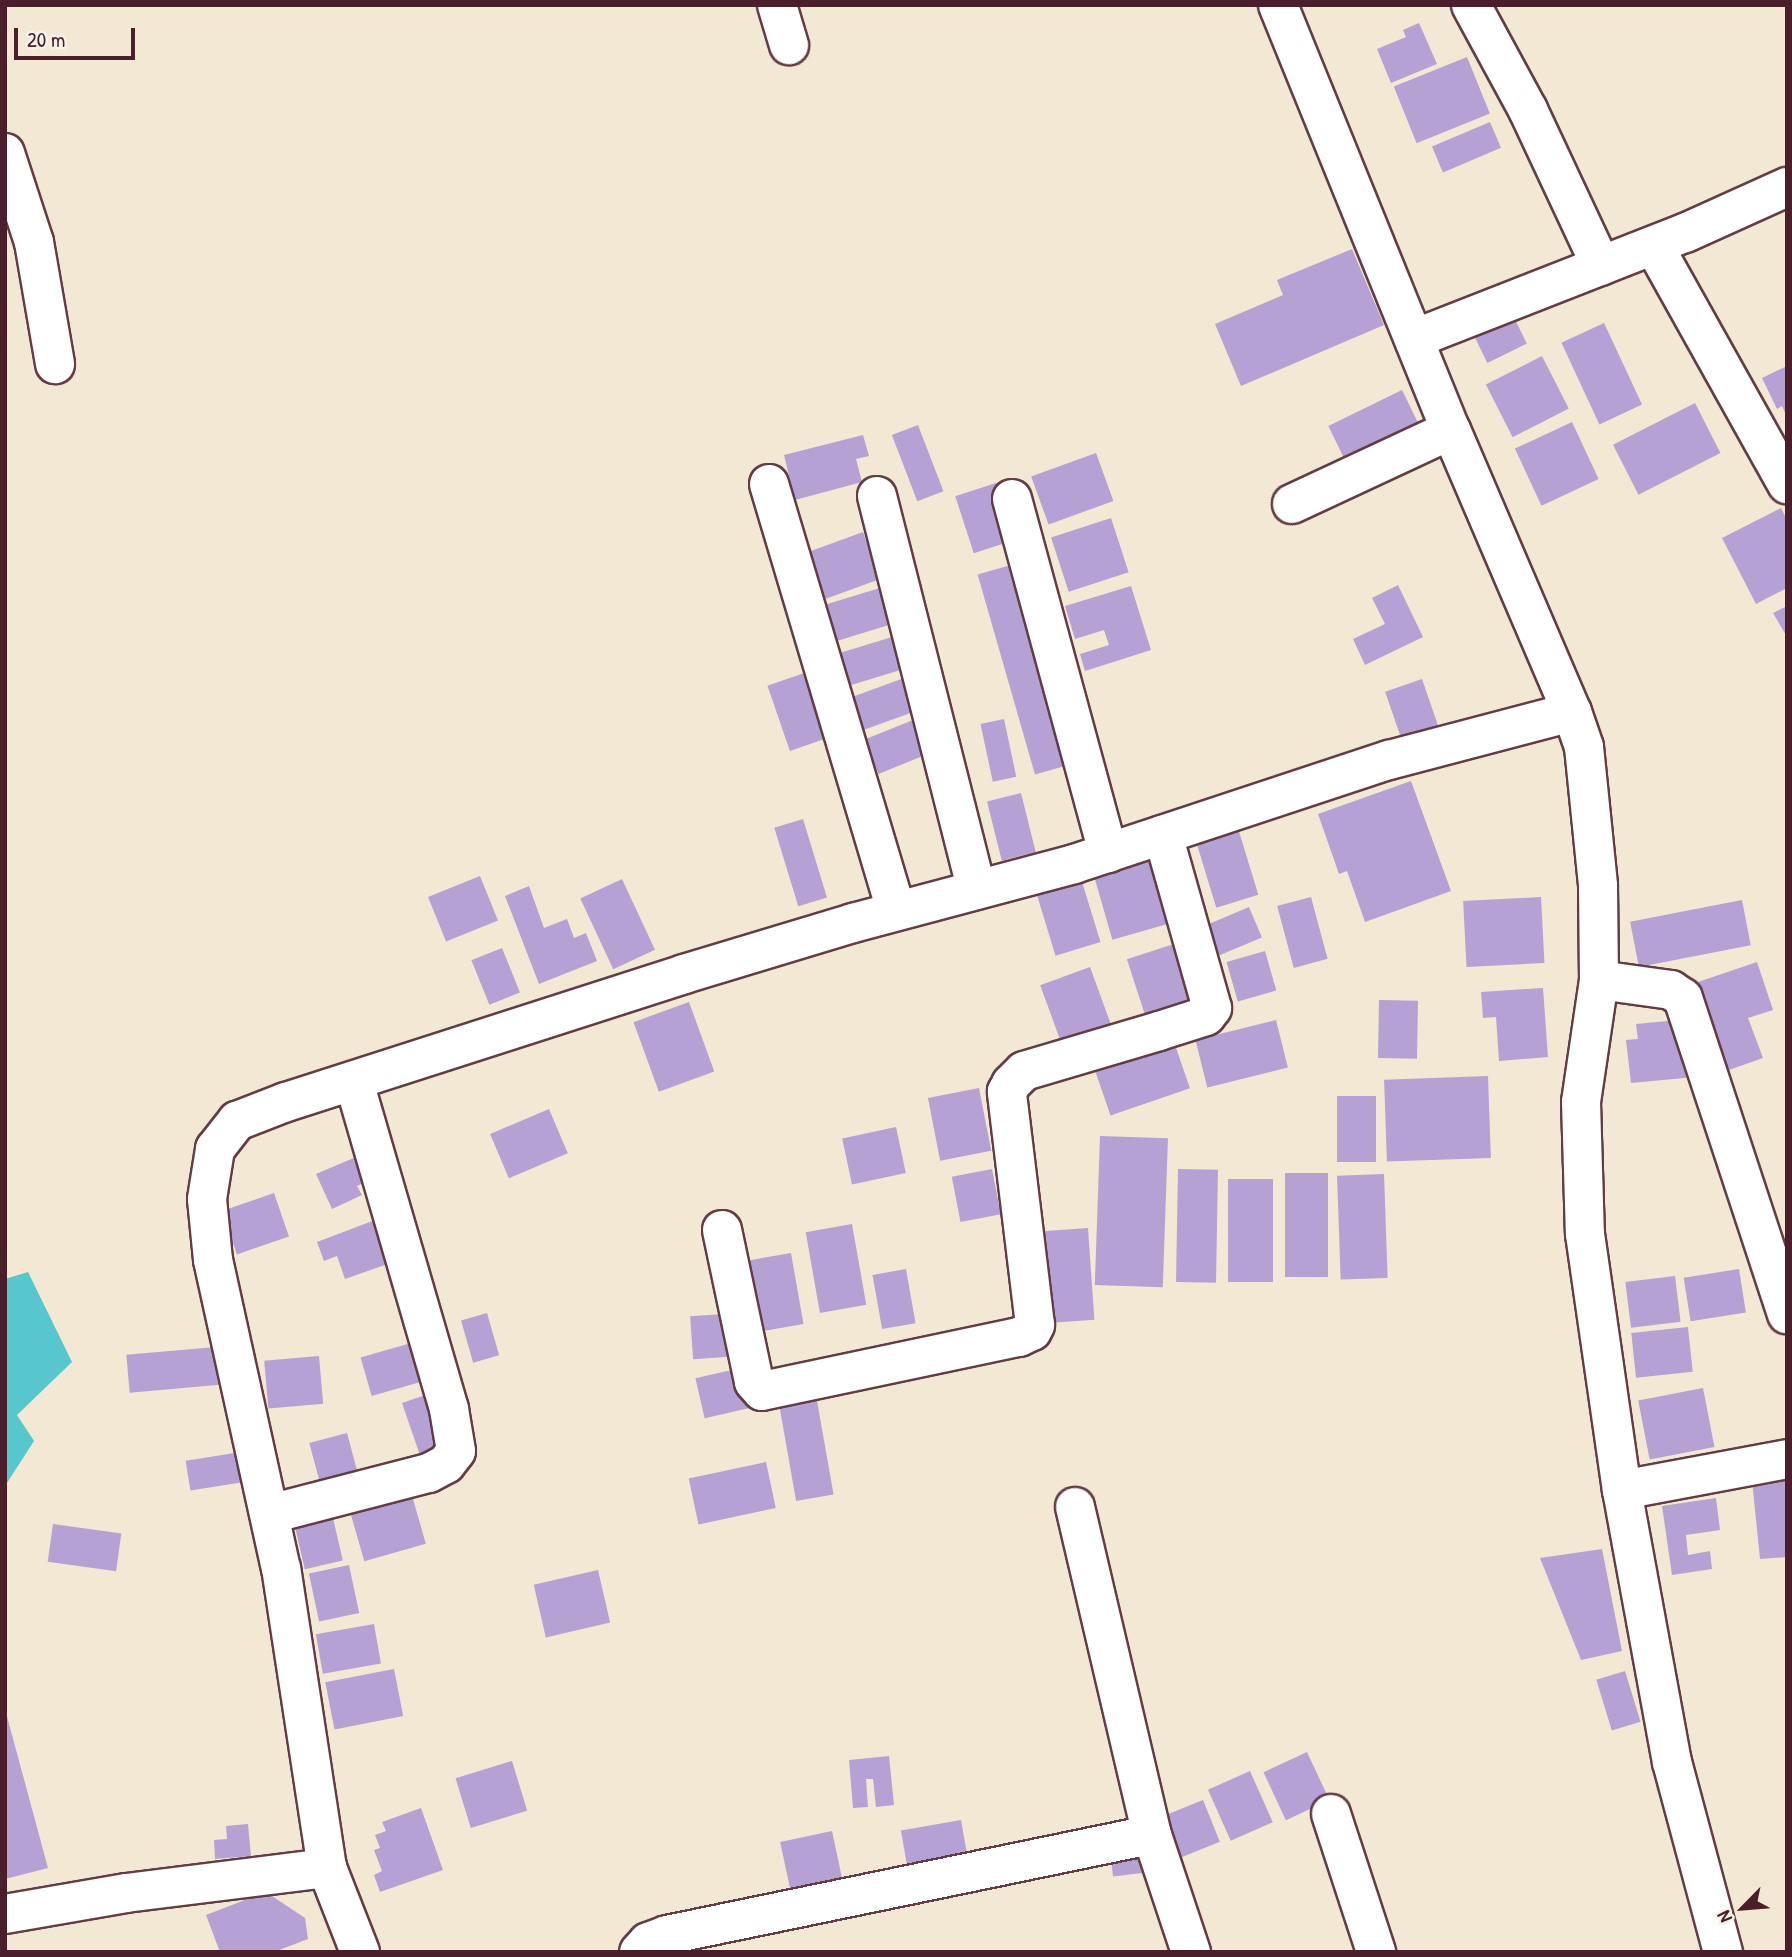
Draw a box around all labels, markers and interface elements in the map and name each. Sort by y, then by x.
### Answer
scale bar [18,14,138,58]
text: 20 m [27,25,65,54]
north arrow [1708,1873,1778,1943]
text: N [1710,1907,1738,1927]

